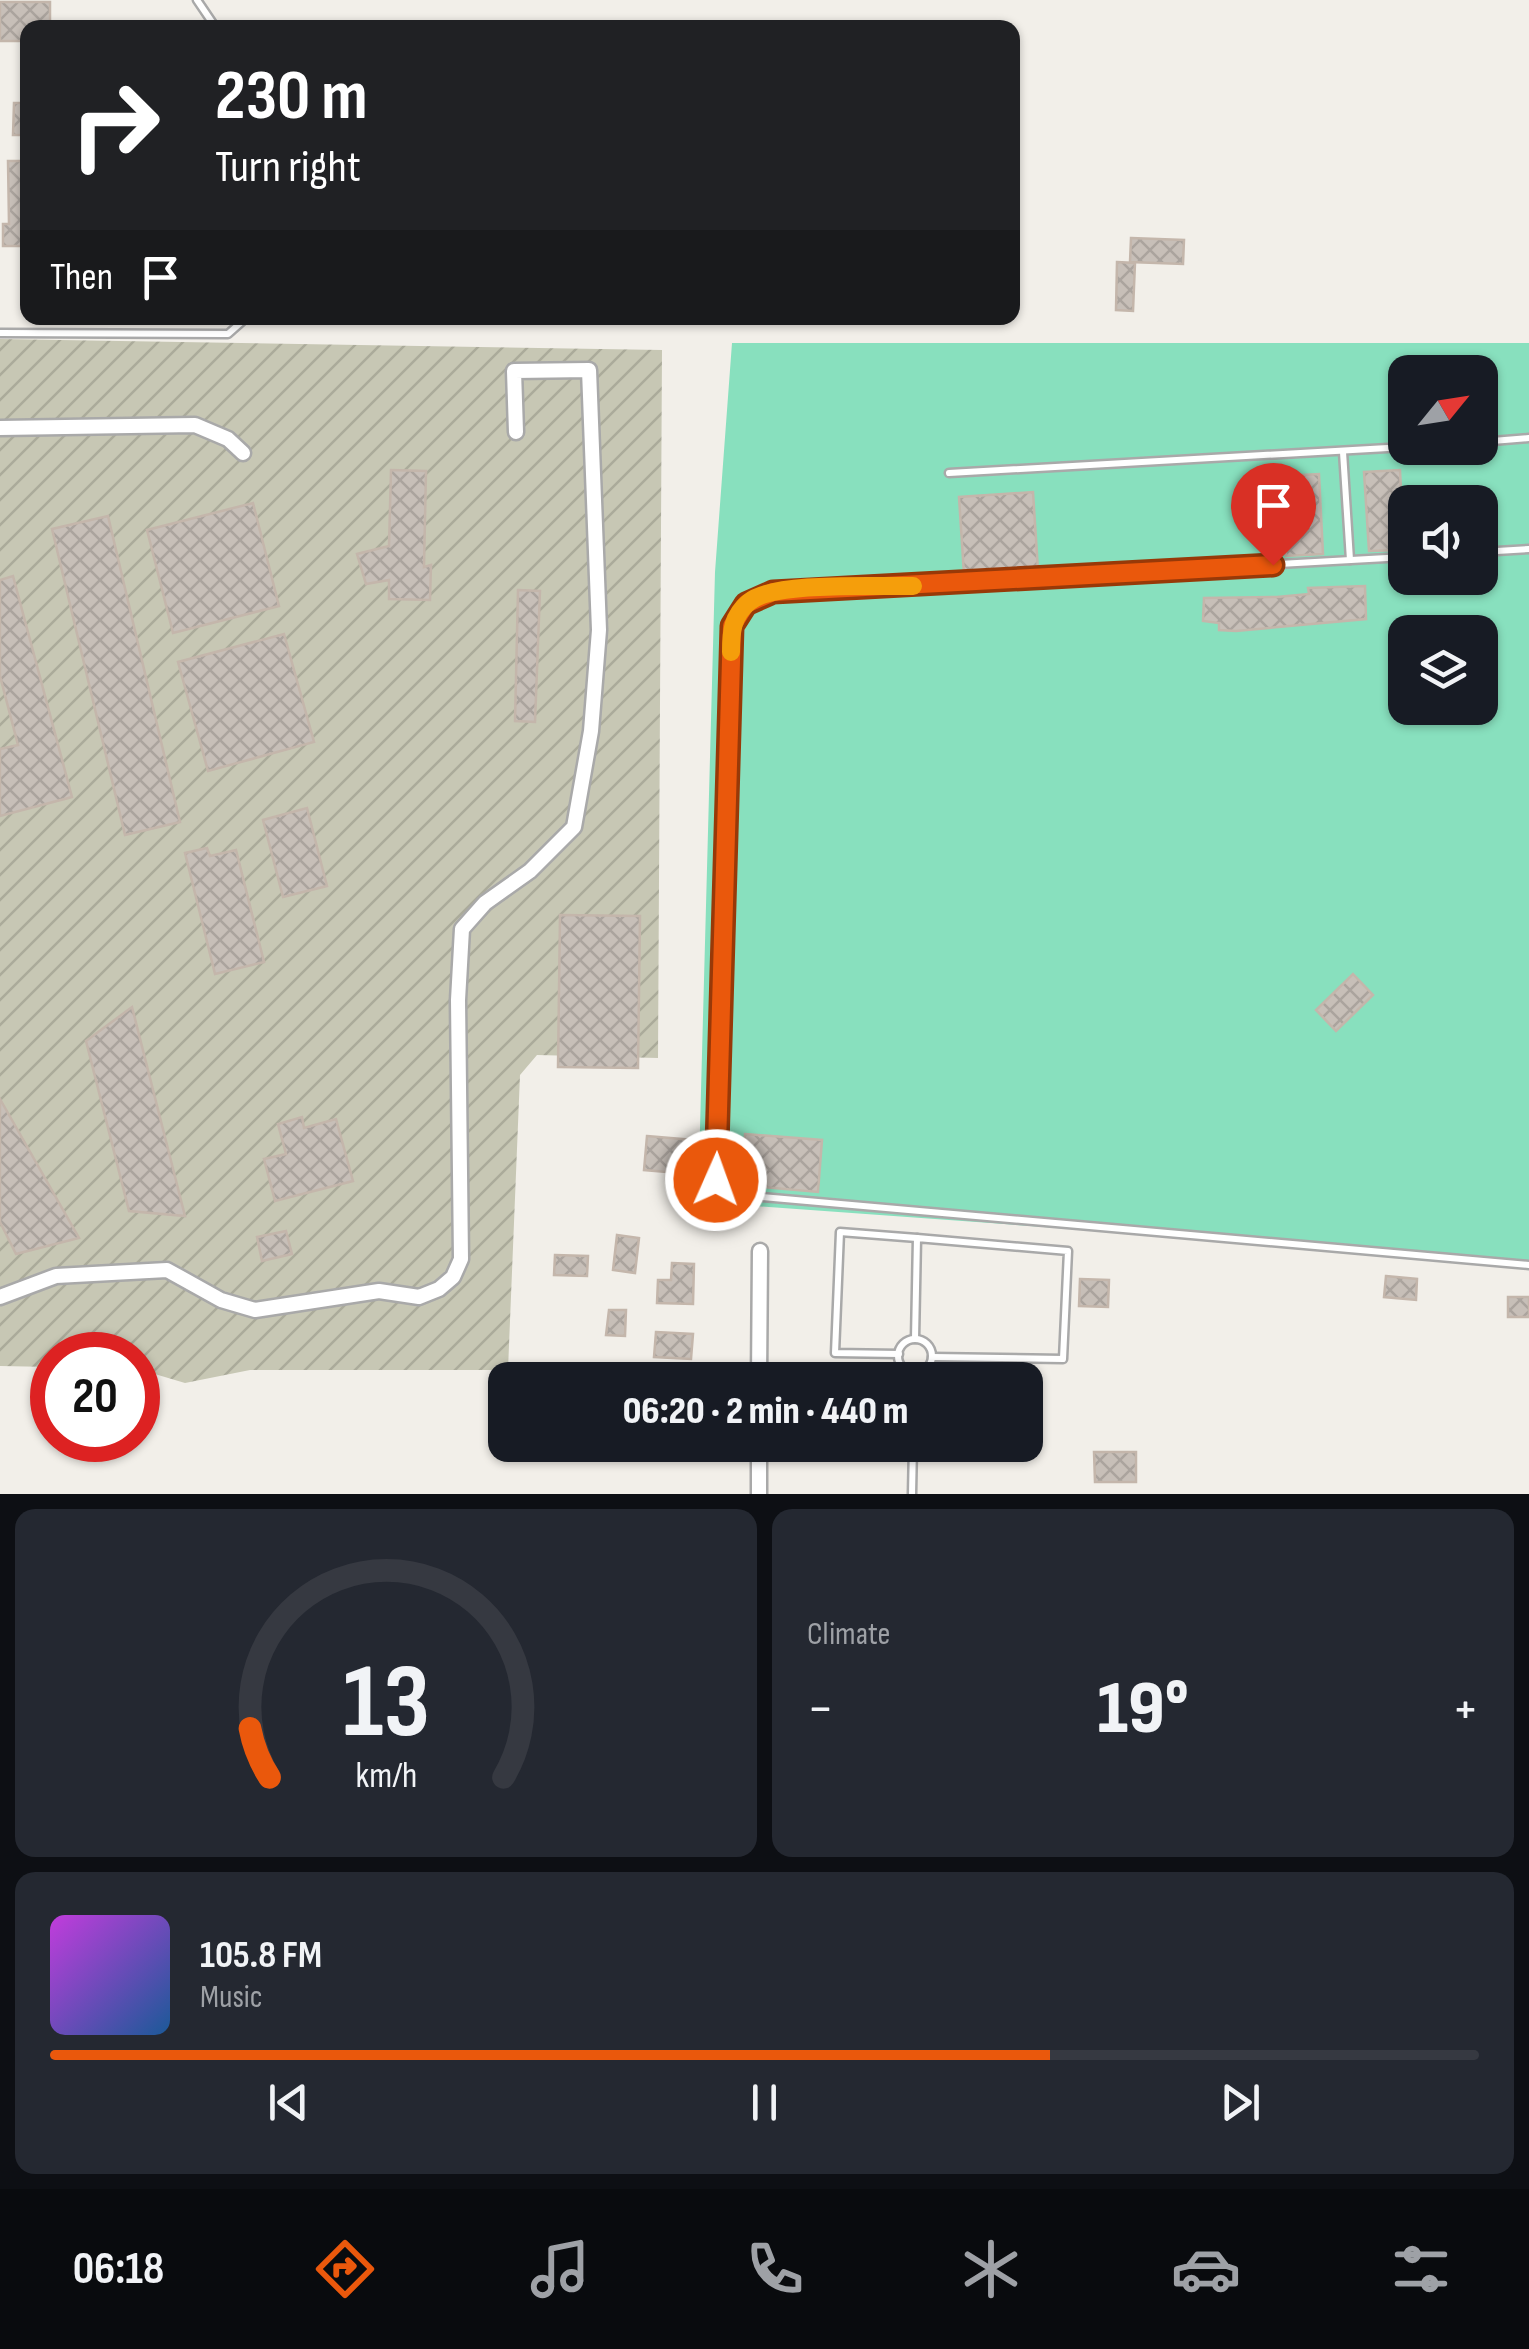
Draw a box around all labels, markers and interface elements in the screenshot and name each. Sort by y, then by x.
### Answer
text: 230 m [215,55,368,139]
icon: right [50,60,180,190]
text: Turn right [215,140,361,195]
icon: arrive [133,250,188,305]
text: Then [50,255,113,300]
north arrow [1388,355,1498,465]
map controls [1388,355,1498,725]
pin [1231,463,1316,566]
icon: arrive [1246,478,1301,533]
button: sound [1388,485,1498,595]
button: layers [1388,615,1498,725]
position arrow [664,1128,768,1232]
speed limit sign: 20 [30,1332,160,1462]
text: 06:20 · 2 min · 440 m [623,1389,908,1434]
text: Climate [807,1615,890,1654]
text: 13 [342,1641,430,1766]
text: 19° [1097,1664,1189,1755]
text: − [807,1676,834,1743]
text: + [1452,1676,1479,1743]
text: km/h [355,1755,417,1798]
text: 105.8 FM [200,1933,322,1978]
text: Music [200,1978,263,2017]
icon: previous [261,2075,316,2130]
icon: pause [737,2075,792,2130]
icon: next [1213,2075,1268,2130]
icon: directions [310,2234,380,2304]
icon: music [525,2234,595,2304]
icon: phone [740,2234,810,2304]
icon: climate [956,2234,1026,2304]
icon: car [1171,2234,1241,2304]
icon: filters [1386,2234,1456,2304]
text: 06:18 [73,2242,164,2297]

